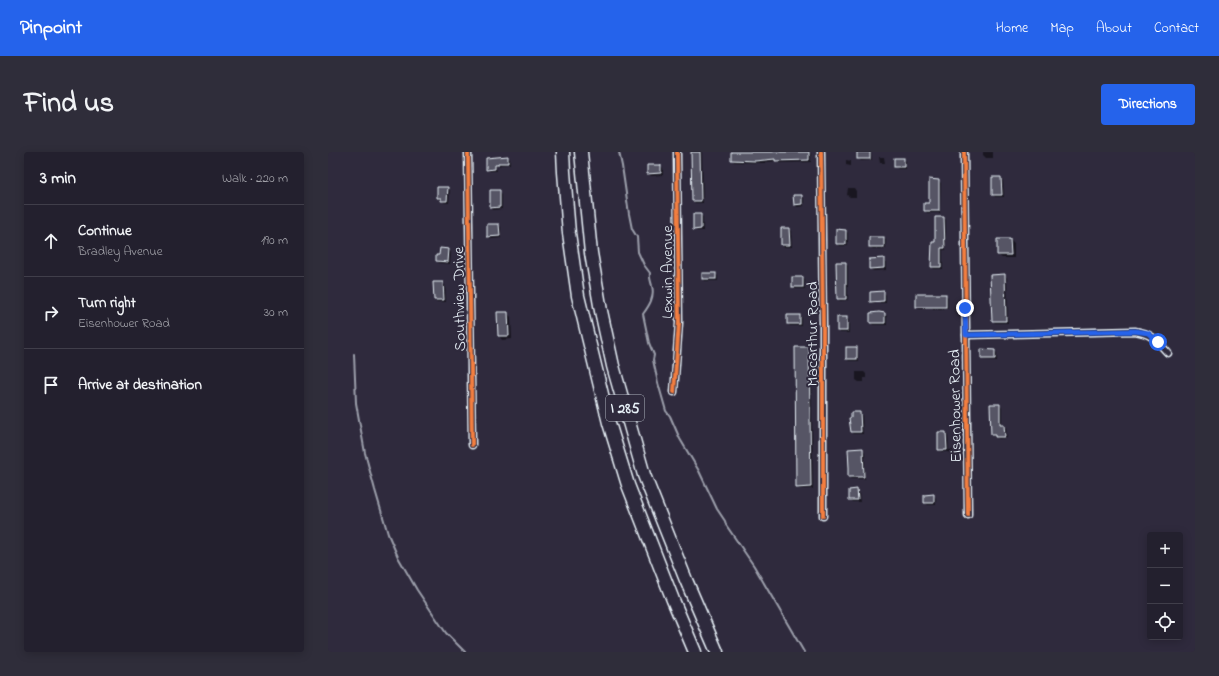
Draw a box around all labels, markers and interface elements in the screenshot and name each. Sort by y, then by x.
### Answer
text: Pinpoint [20,15,82,42]
text: Home [996,18,1028,39]
text: Map [1050,18,1074,39]
text: About [1096,18,1132,39]
text: Contact [1154,18,1199,39]
text: Find us [24,84,114,125]
button: Directions [1101,84,1195,125]
text: 3 min [40,166,76,191]
text: Walk · 220 m [222,169,288,188]
text: Continue [78,220,132,242]
street label: Lexwin Avenue [656,224,680,319]
icon: ahead [40,230,62,252]
text: 190 m [261,231,288,250]
text: Bradley Avenue [78,242,162,261]
street label: Southview Drive [447,246,473,352]
street label: Macarthur Road [801,282,825,386]
text: Turn right [78,292,136,314]
route end [956,299,974,317]
icon: right [40,302,62,324]
text: 30 m [264,303,288,322]
text: Eisenhower Road [78,314,170,333]
route start [1149,333,1167,351]
street label: Eisenhower Road [943,349,969,463]
icon: arrive [40,374,62,396]
text: Arrive at destination [78,374,202,396]
road number: I 285 [606,395,644,421]
map controls [1147,532,1183,640]
button: + [1147,532,1183,568]
button: − [1147,568,1183,604]
button: locate [1147,604,1183,640]

